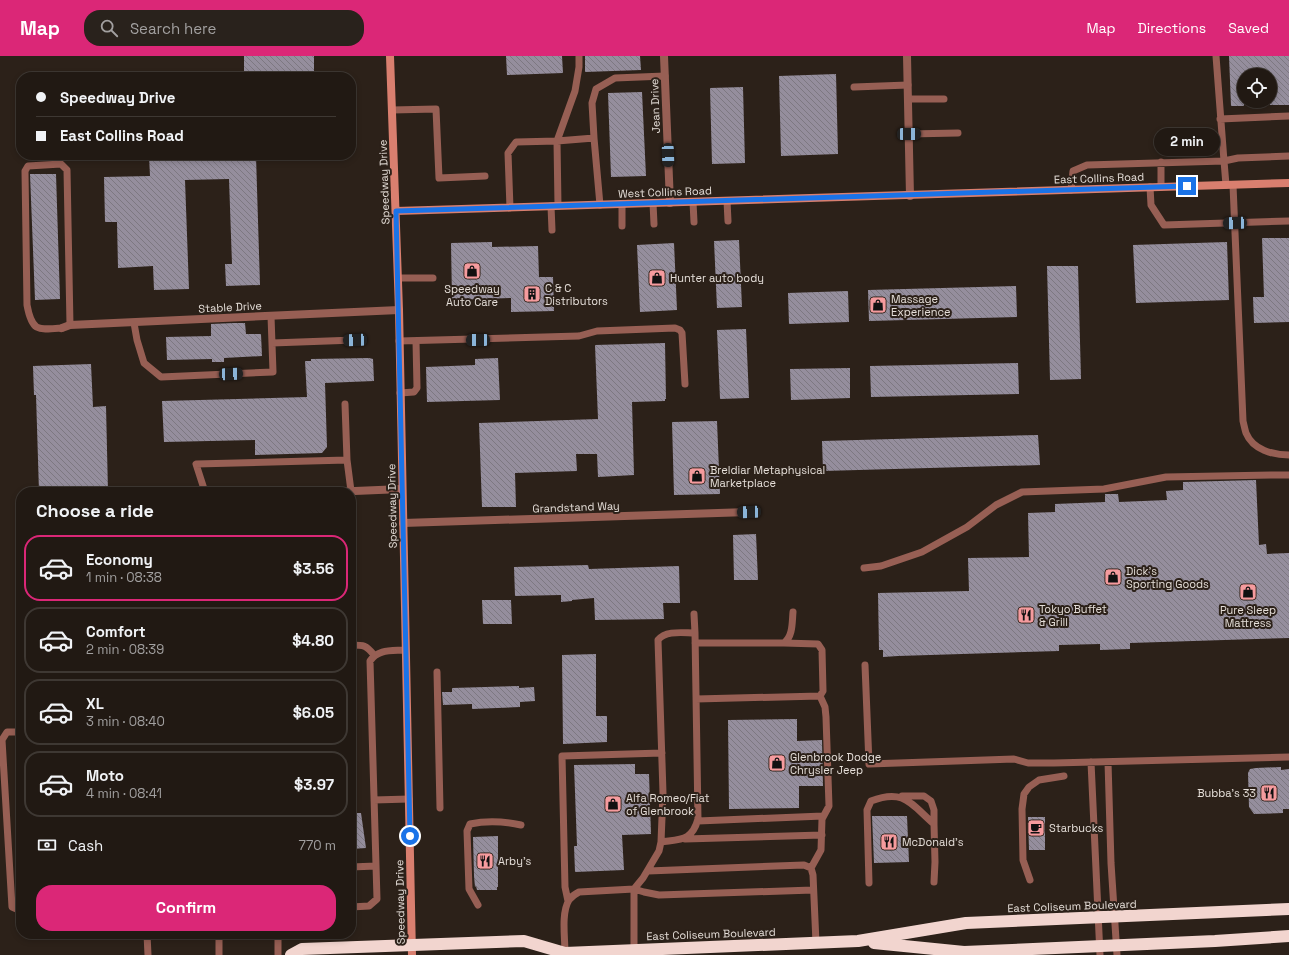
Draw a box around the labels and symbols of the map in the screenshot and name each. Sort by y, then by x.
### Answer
street label: Jean Drive [647,78,663,134]
car [897,128,921,140]
callout: 2 min [1154,128,1220,156]
street label: Speedway Drive [376,139,392,225]
car [662,143,674,167]
street label: East Collins Road [1054,169,1144,187]
route end [1178,177,1196,195]
street label: West Collins Road [618,183,712,201]
car [1223,217,1247,229]
shop icon: Speedway Auto Care [462,261,482,281]
shop icon: Hunter auto body [647,268,667,288]
place label: Hunter auto body [670,271,764,285]
place label: C & C Distributors [545,281,608,308]
place label: Speedway Auto Care [444,282,500,309]
building icon: C & C Distributors [522,284,542,304]
place label: Massage Experience [891,292,951,319]
shop icon: Massage Experience [868,295,888,315]
street label: Stable Drive [198,298,262,316]
car [343,334,367,346]
car [466,334,490,346]
car [219,368,243,380]
place label: Breldiar Metaphysical Marketplace [710,463,825,490]
street label: Speedway Drive [384,464,400,548]
shop icon: Breldiar Metaphysical Marketplace [687,466,707,486]
street label: Grandstand Way [532,498,620,516]
car [737,506,761,518]
place label: Dick's Sporting Goods [1126,564,1209,591]
shop icon: Dick's Sporting Goods [1103,567,1123,587]
shop icon: Pure Sleep Mattress [1238,582,1258,602]
place label: Tokyo Buffet & Grill [1039,602,1107,629]
place label: Pure Sleep Mattress [1220,603,1276,630]
restaurant icon: Tokyo Buffet & Grill [1016,605,1036,625]
place label: Glenbrook Dodge Chrysler Jeep [790,750,881,777]
shop icon: Glenbrook Dodge Chrysler Jeep [767,753,787,773]
restaurant icon: Bubba's 33 [1259,783,1279,803]
place label: Bubba's 33 [1197,786,1256,800]
place label: Alfa Romeo/Fiat of Glenbrook [626,791,710,818]
shop icon: Alfa Romeo/Fiat of Glenbrook [603,794,623,814]
cafe icon: Starbucks [1026,818,1046,838]
place label: Starbucks [1049,821,1103,835]
route start [401,827,419,845]
restaurant icon: McDonald's [879,832,899,852]
place label: McDonald's [902,835,964,849]
restaurant icon: Arby's [475,851,495,871]
place label: Arby's [498,854,532,868]
street label: Speedway Drive [392,860,408,944]
street label: East Coliseum Boulevard [1007,897,1137,915]
street label: East Coliseum Boulevard [646,925,776,943]

